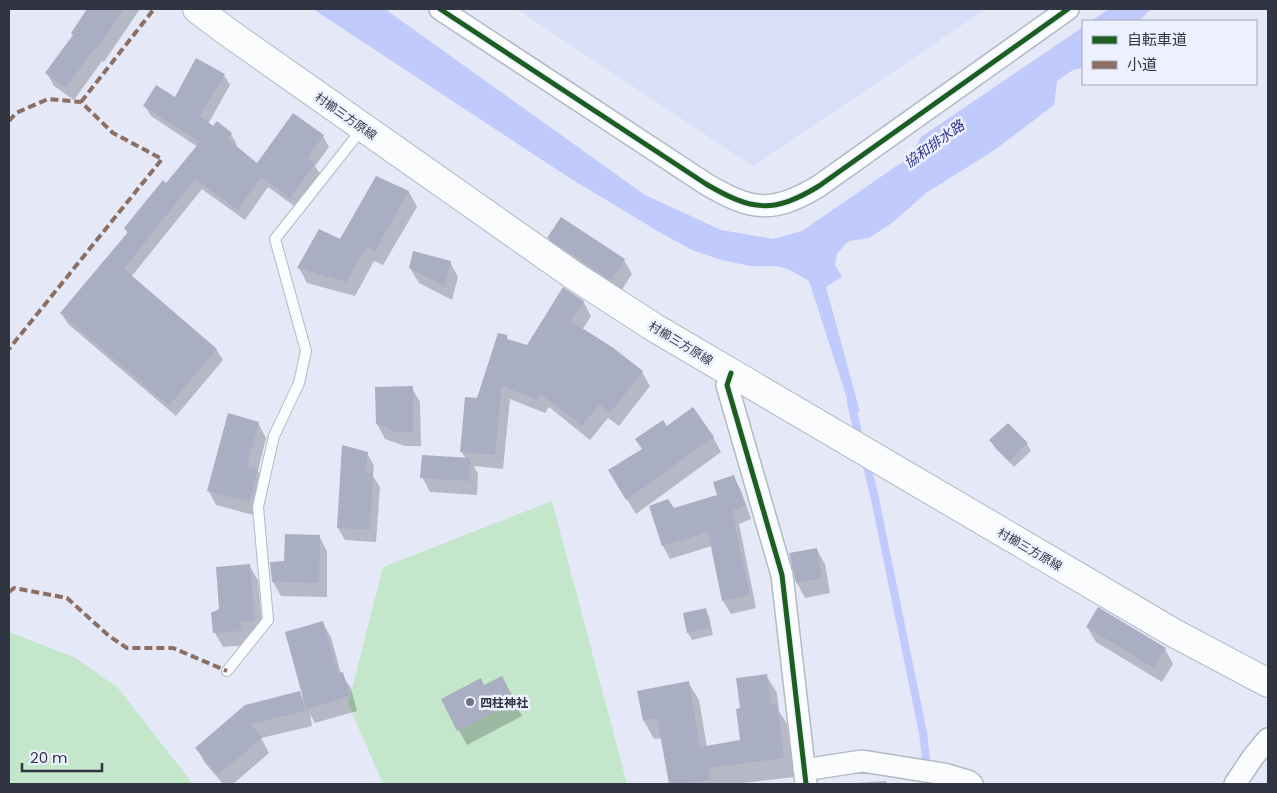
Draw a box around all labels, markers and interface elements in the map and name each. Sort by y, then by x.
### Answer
legend [1082,20,1257,85]
text: 自転車道 [1127,29,1187,50]
text: 小道 [1127,54,1157,75]
street label: 村櫛三方原線 [312,88,380,144]
water label: 協和排水路 [900,115,969,173]
street label: 村櫛三方原線 [646,317,716,369]
street label: 村櫛三方原線 [995,524,1065,574]
place label: 四柱神社 [480,694,528,711]
marker: 四柱神社 [464,696,476,708]
scale bar [22,740,102,772]
text: 20 m [30,747,68,768]

